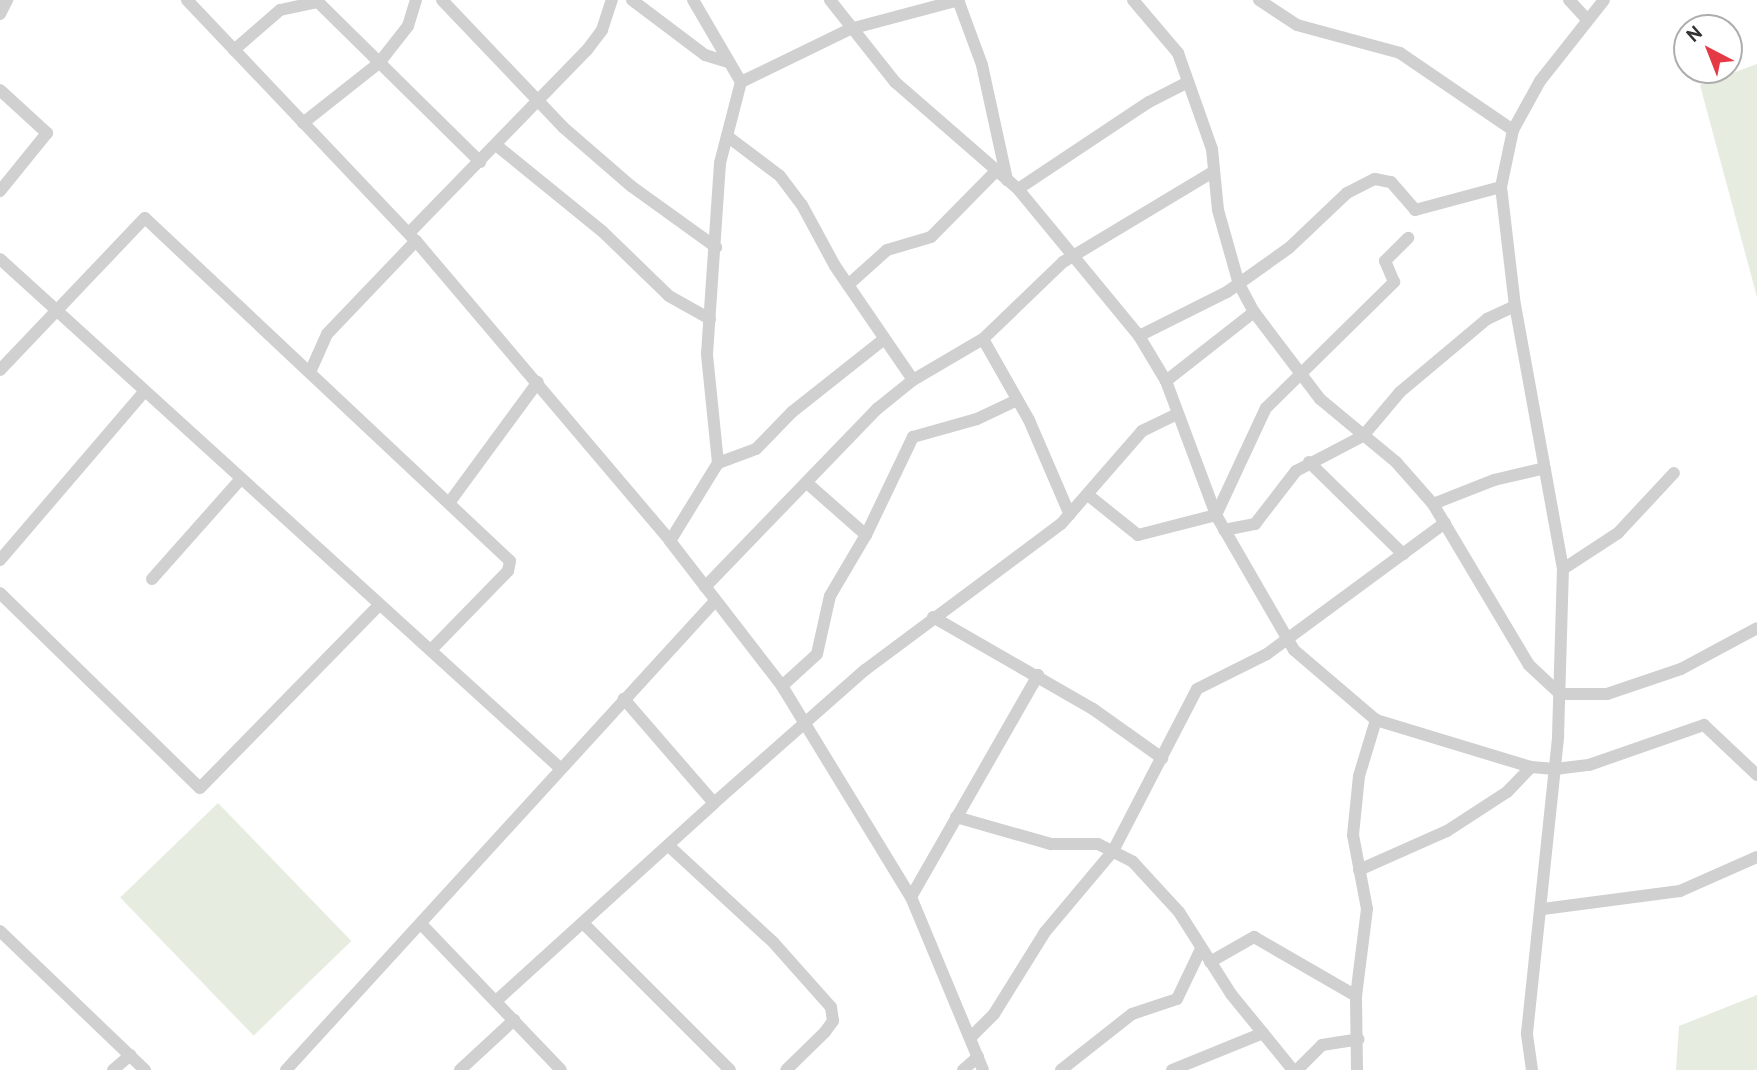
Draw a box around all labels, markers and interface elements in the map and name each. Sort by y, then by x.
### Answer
north arrow [1673,14,1743,84]
text: N [1682,21,1708,48]

